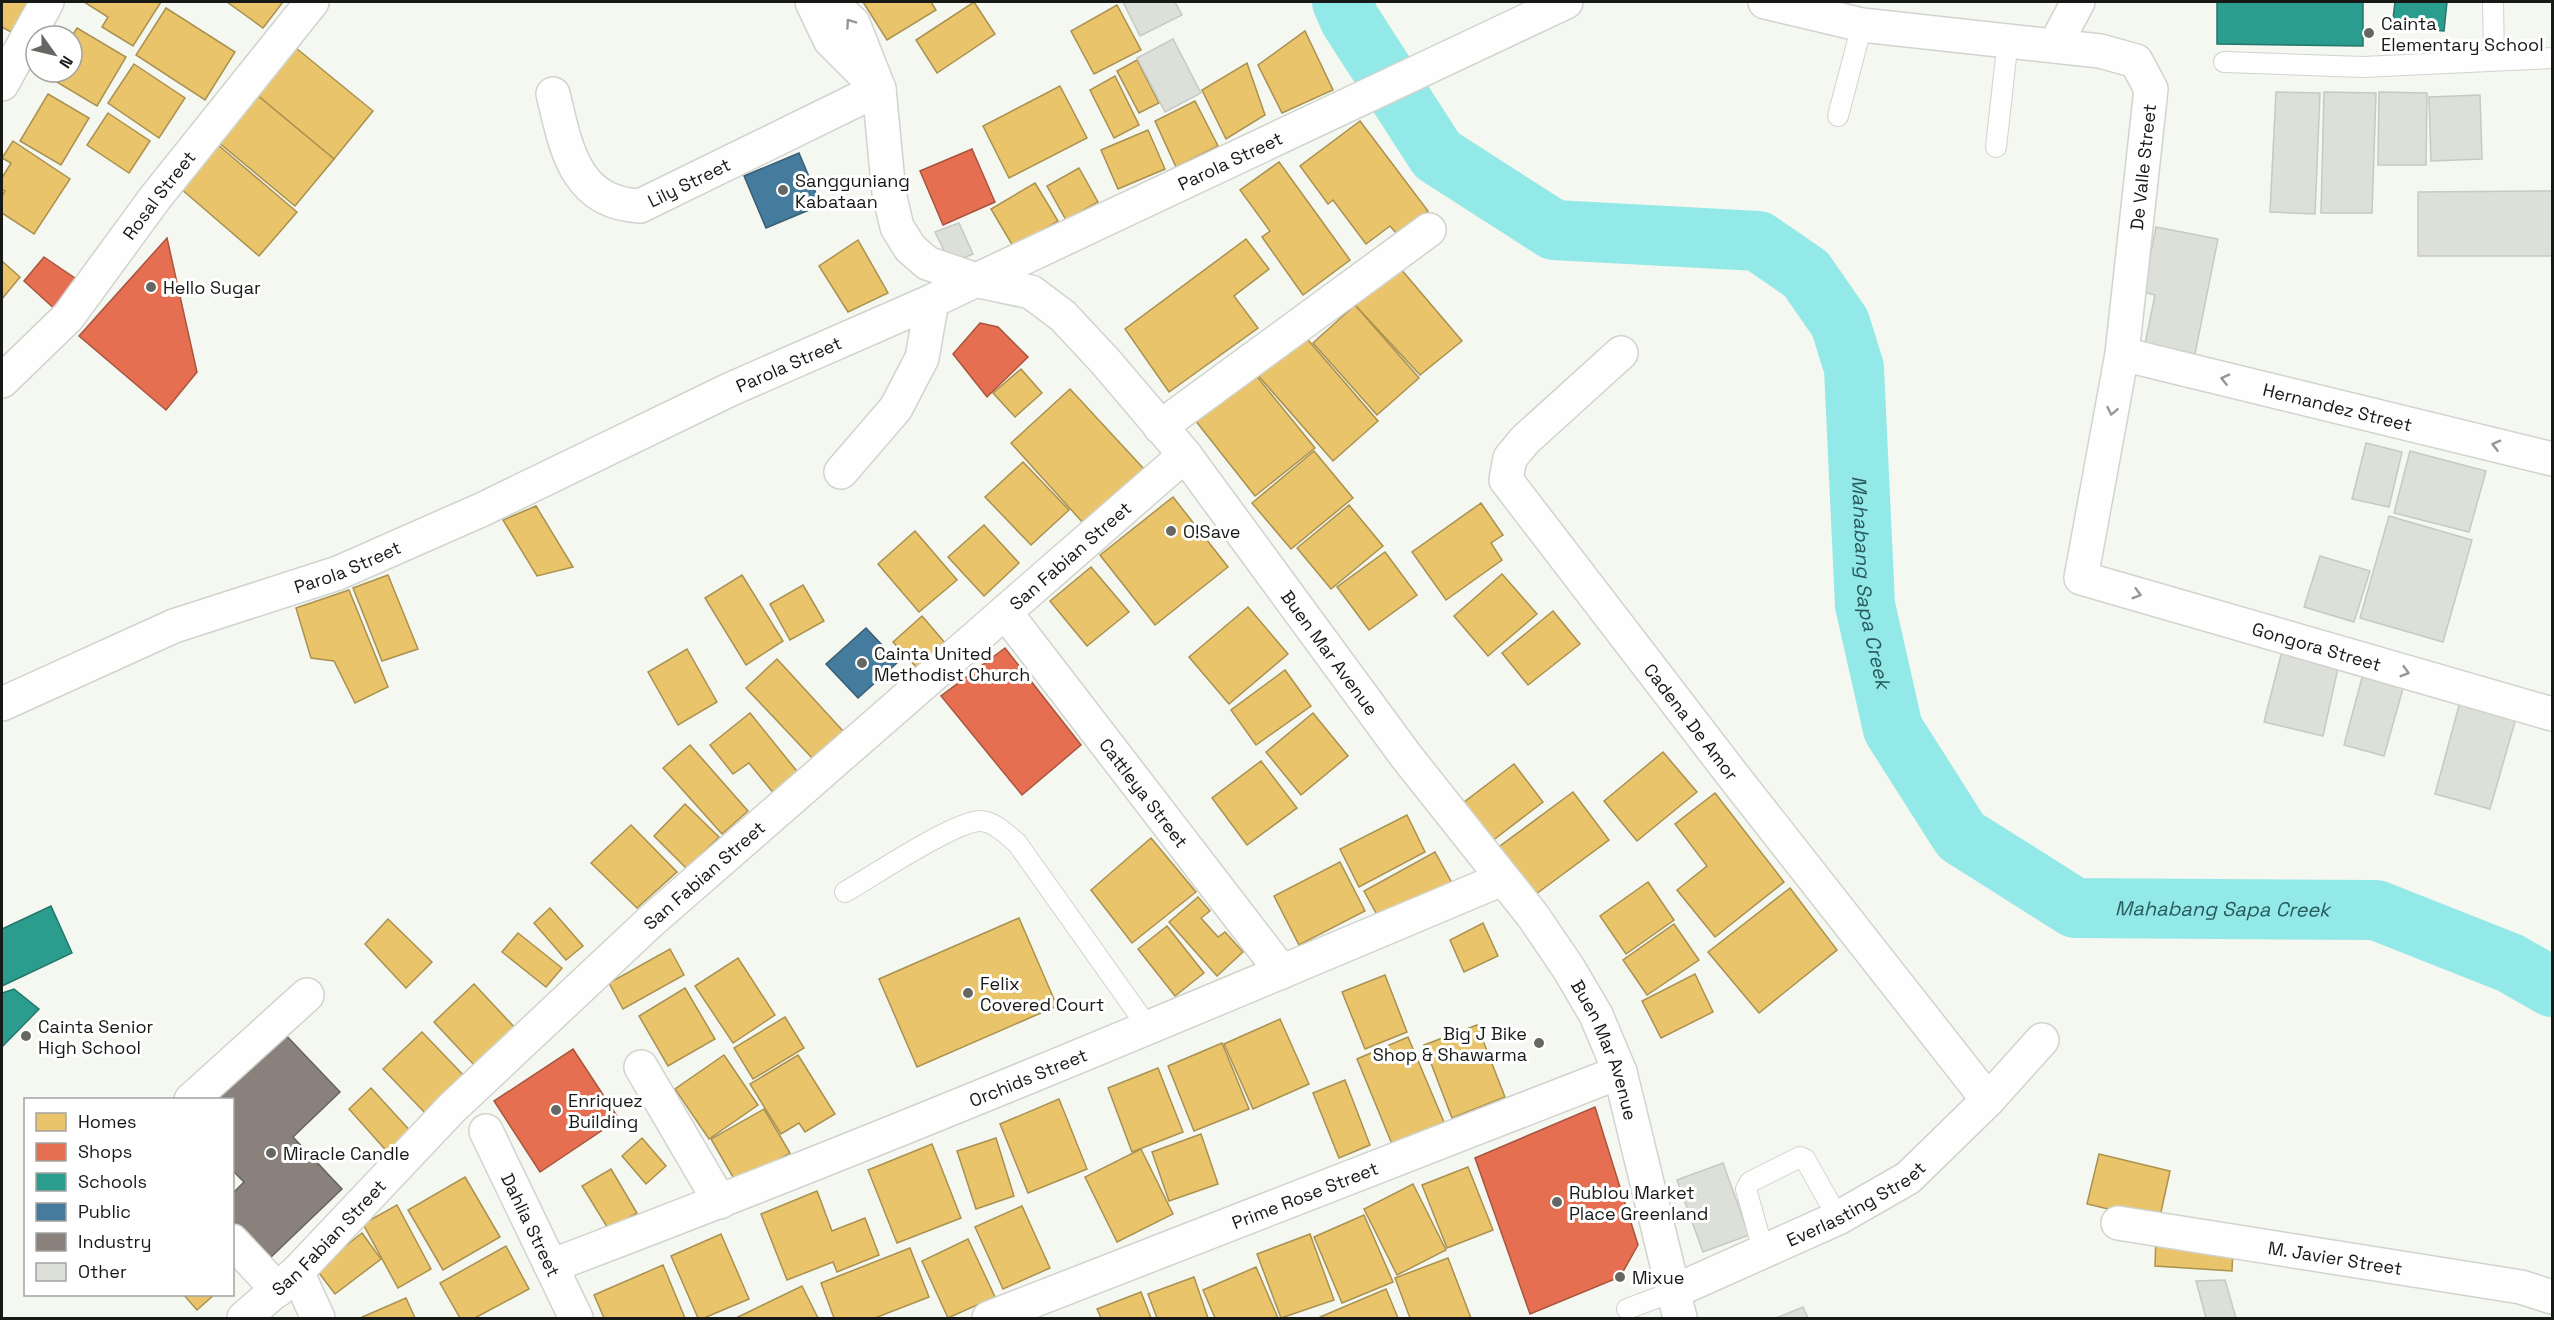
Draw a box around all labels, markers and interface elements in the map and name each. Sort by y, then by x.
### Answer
place label: Cainta Elementary School [2381,12,2544,56]
one-way arrow [846,19,857,30]
north arrow [24,24,84,84]
marker: Cainta Elementary School [2362,26,2376,40]
text: N [54,52,78,72]
street label: De Valle Street [2125,103,2161,231]
street label: Parola Street [1174,126,1286,195]
street label: Rosal Street [117,146,200,244]
street label: Lily Street [644,152,734,212]
place label: Sangguniang Kabataan [795,169,910,213]
marker: Sangguniang Kabataan [776,183,790,197]
place label: Hello Sugar [163,276,261,299]
marker: Hello Sugar [144,280,158,294]
street label: Parola Street [732,331,845,397]
one-way arrow [2220,374,2230,387]
street label: Hernandez Street [2261,377,2415,436]
one-way arrow [2106,406,2119,416]
one-way arrow [2491,440,2501,453]
water label: Mahabang Sapa Creek [1846,475,1897,694]
street label: San Fabian Street [1004,496,1136,615]
place label: O!Save [1183,520,1241,543]
marker: O!Save [1164,524,1178,538]
street label: Parola Street [291,535,404,598]
street label: Buen Mar Avenue [1276,585,1384,720]
one-way arrow [2131,587,2142,599]
street label: Gongora Street [2250,617,2384,676]
place label: Cainta United Methodist Church [874,642,1030,686]
marker: Cainta United Methodist Church [855,656,869,670]
street label: Cadena De Amor [1639,658,1744,785]
one-way arrow [2400,664,2410,677]
street label: Cattleya Street [1095,733,1193,852]
street label: San Fabian Street [638,816,769,934]
water label: Mahabang Sapa Creek [2115,895,2332,923]
place label: Felix Covered Court [980,972,1104,1016]
street label: Buen Mar Avenue [1566,975,1643,1122]
marker: Felix Covered Court [961,986,975,1000]
place label: Cainta Senior High School [38,1015,154,1059]
place label: Big J Bike Shop & Shawarma [1373,1022,1527,1066]
marker: Cainta Senior High School [19,1029,33,1043]
marker: Big J Bike Shop & Shawarma [1532,1036,1546,1050]
street label: Orchids Street [966,1043,1090,1112]
place label: Enriquez Building [568,1089,643,1133]
legend [24,1098,234,1296]
marker: Enriquez Building [549,1103,563,1117]
text: Homes [78,1110,137,1133]
text: Shops [78,1140,132,1163]
place label: Miracle Candle [283,1142,410,1165]
marker: Miracle Candle [264,1146,278,1160]
street label: Prime Rose Street [1228,1156,1381,1234]
street label: Everlasting Street [1783,1156,1930,1251]
street label: Dahlia Street [496,1169,566,1280]
text: Schools [78,1170,147,1193]
street label: San Fabian Street [267,1174,390,1301]
place label: Rublou Market Place Greenland [1569,1181,1708,1225]
marker: Rublou Market Place Greenland [1550,1195,1564,1209]
text: Public [78,1200,131,1223]
text: Industry [78,1230,151,1253]
street label: M. Javier Street [2267,1236,2404,1279]
text: Other [78,1260,127,1283]
place label: Mixue [1632,1266,1684,1289]
marker: Mixue [1613,1270,1627,1284]

